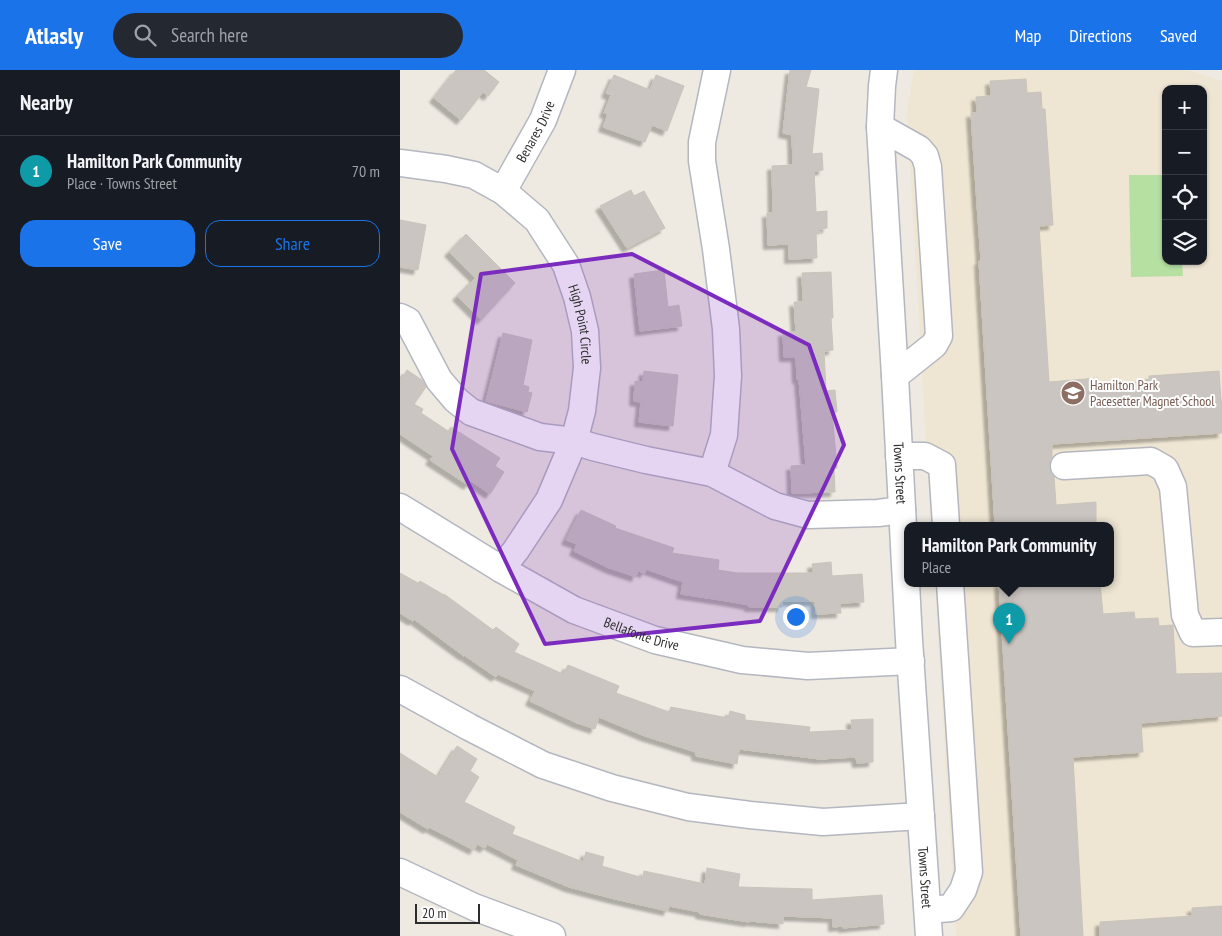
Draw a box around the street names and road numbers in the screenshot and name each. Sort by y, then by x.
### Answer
street label: Benares Drive [512,98,559,165]
street label: High Point Circle [564,282,596,365]
street label: Towns Street [890,442,911,505]
street label: Bellafonte Drive [601,613,681,654]
street label: Towns Street [914,846,936,909]

